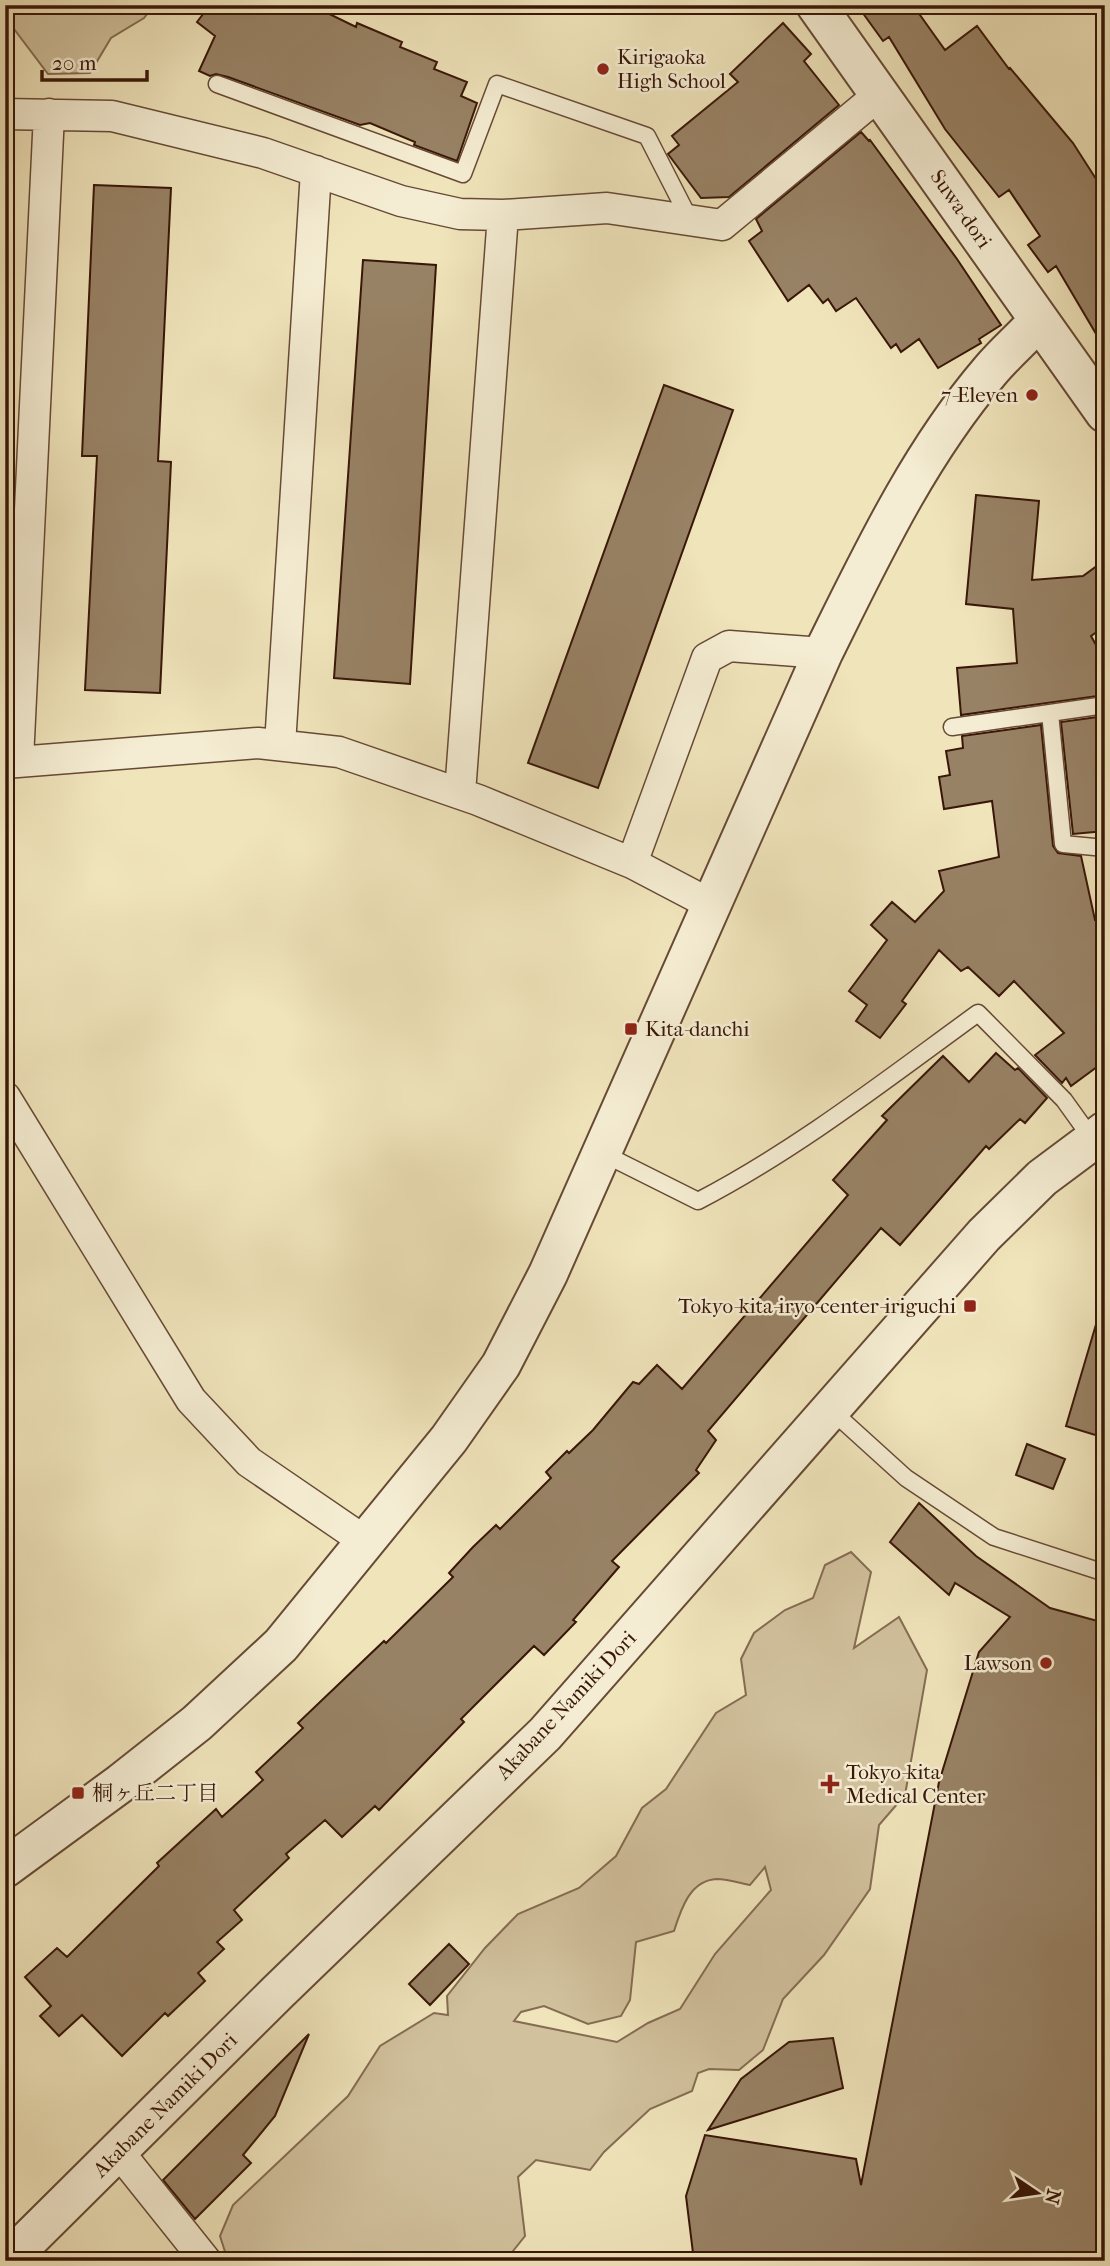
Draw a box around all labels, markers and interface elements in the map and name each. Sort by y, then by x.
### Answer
scale bar [42,38,147,82]
place label: Kirigaoka High School [617,45,726,93]
text: 20 m [52,51,97,75]
marker: Kirigaoka High School [595,61,611,77]
street label: Suwa-dori [925,165,997,253]
place label: 7-Eleven [941,383,1018,407]
marker: 7-Eleven [1024,387,1040,403]
place label: Kita-danchi [645,1017,749,1041]
marker: Kita-danchi [623,1021,639,1037]
place label: Tokyo-kita-iryo-center-iriguchi [678,1294,956,1318]
marker: Tokyo-kita-iryo-center-iriguchi [962,1298,978,1314]
street label: Akabane Namiki Dori [490,1626,641,1785]
place label: Lawson [964,1651,1032,1675]
marker: Lawson [1038,1655,1054,1671]
place label: Tokyo-kita Medical Center [846,1760,986,1808]
marker: Tokyo-kita Medical Center [820,1774,840,1794]
place label: 桐ヶ丘二丁目 [92,1781,218,1805]
marker: 桐ヶ丘二丁目 [70,1785,86,1801]
street label: Akabane Namiki Dori [87,2028,242,2183]
north arrow [1002,2158,1072,2228]
text: N [1040,2187,1065,2207]

